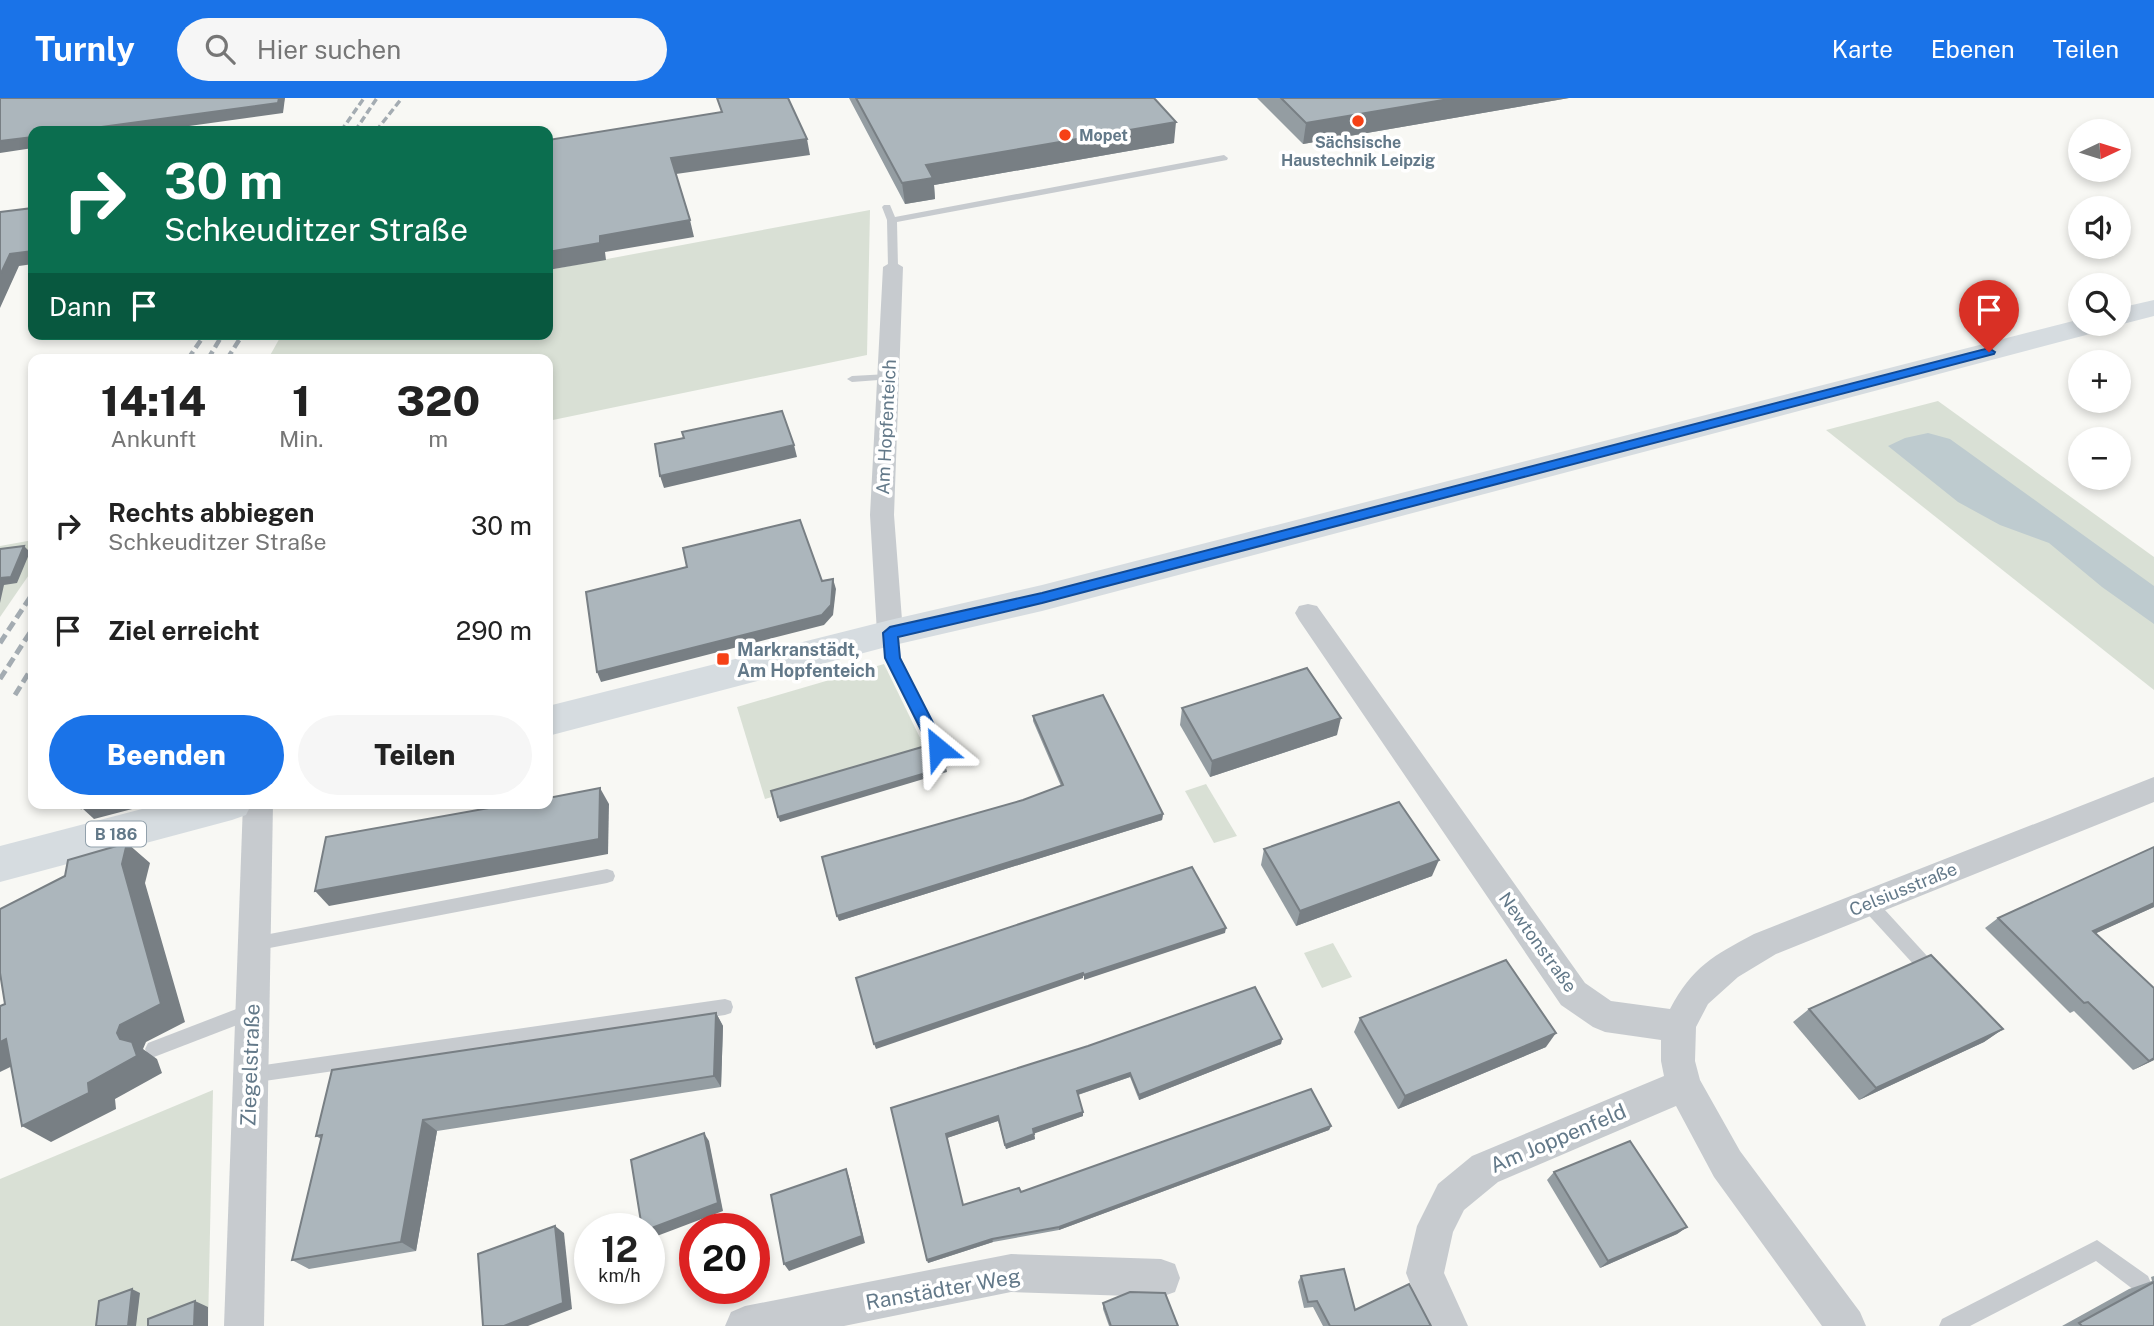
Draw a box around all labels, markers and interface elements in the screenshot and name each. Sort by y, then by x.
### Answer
search box [177,18,667,81]
text: Turnly [35,30,135,68]
icon: search [201,30,239,68]
text: Hier suchen [257,34,401,65]
text: Karte [1832,35,1893,63]
text: Ebenen [1931,35,2015,63]
text: Teilen [2053,35,2119,63]
marker: Sächsische Haustechnik Leipzig [1350,113,1366,129]
north arrow [2068,119,2132,182]
map controls [2068,119,2131,490]
place label: Mopet [1079,126,1128,145]
marker: Mopet [1057,127,1073,143]
place label: Sächsische Haustechnik Leipzig [1281,133,1435,170]
text: 30 m [164,152,283,210]
icon: right [49,154,140,245]
button: sound [2068,196,2131,259]
text: Schkeuditzer Straße [164,211,468,248]
button: search [2068,273,2131,336]
pin [1959,280,2019,352]
icon: arrive [125,287,163,325]
text: Dann [49,291,111,322]
icon: arrive [1970,291,2008,329]
button: + [2068,350,2131,413]
street label: Am Hopfenteich [872,359,900,495]
text: 14:14 [101,376,206,425]
text: 1 [292,376,310,425]
text: 320 [396,376,480,425]
text: Ankunft [110,425,196,452]
text: Min. [279,425,324,452]
text: m [428,425,448,452]
button: − [2068,427,2131,490]
text: Rechts abbiegen [108,497,314,528]
icon: right [49,507,87,545]
text: 30 m [471,510,532,541]
text: Schkeuditzer Straße [108,528,327,555]
icon: arrive [49,612,87,650]
text: Ziel erreicht [108,615,260,646]
text: 290 m [456,615,532,646]
place label: Markranstädt, Am Hopfenteich [737,639,876,681]
marker: Markranstädt, Am Hopfenteich [715,651,731,667]
position arrow [901,711,975,785]
button: Beenden [49,715,284,795]
button: Teilen [298,715,532,795]
road number: B 186 [86,821,146,846]
street label: Celsiusstraße [1846,858,1960,920]
street label: Newtonstraße [1495,888,1581,996]
street label: Ziegelstraße [235,1003,265,1127]
street label: Am Joppenfeld [1486,1098,1630,1178]
speed limit sign: 20 [679,1213,770,1304]
text: 12 [601,1229,638,1270]
street label: Ranstädter Weg [864,1263,1022,1315]
text: km/h [598,1265,641,1286]

